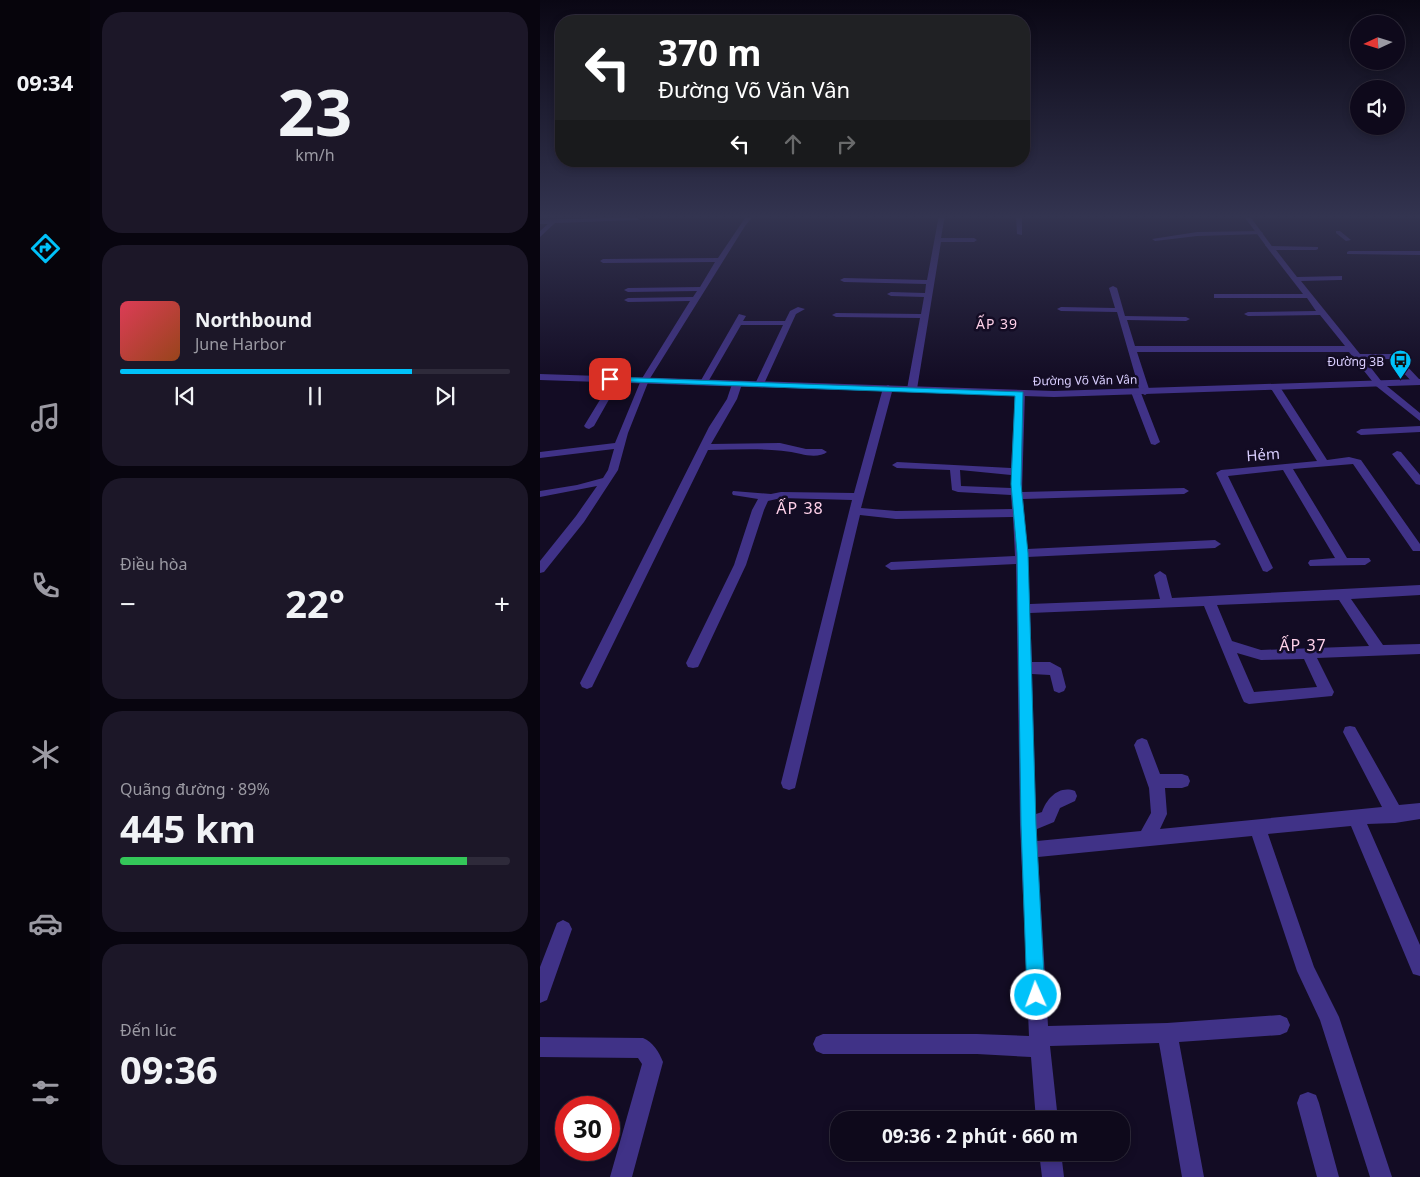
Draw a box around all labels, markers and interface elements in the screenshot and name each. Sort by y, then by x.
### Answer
north arrow [1350,15,1405,70]
map controls [1350,15,1405,135]
text: 370 m [658,29,761,76]
icon: left [575,35,640,100]
text: 09:34 [17,67,73,97]
text: 23 [278,67,352,155]
text: Đường Võ Văn Vân [658,74,850,104]
button: sound [1350,80,1405,135]
icon: left [726,130,754,158]
icon: ahead [779,130,807,158]
icon: right [832,130,860,158]
text: km/h [295,144,335,166]
icon: directions [28,231,63,266]
text: Northbound [195,307,312,333]
district label: ẤP 39 [976,314,1018,333]
text: June Harbor [195,333,286,355]
bus stop icon: Đường 3B [1388,349,1412,380]
place label: Đường 3B [1327,353,1384,370]
pin [589,358,631,400]
icon: arrive [596,365,624,393]
street label: Đường Võ Văn Vân [1032,371,1138,389]
icon: previous [171,382,199,410]
icon: pause [301,382,329,410]
icon: next [431,382,459,410]
icon: music [28,400,63,435]
street label: Hẻm [1246,443,1280,465]
district label: ẤP 38 [776,497,824,519]
text: Điều hòa [120,553,187,575]
icon: phone [28,568,63,603]
text: 22° [285,577,345,629]
text: − [120,584,136,622]
text: + [494,584,510,622]
district label: ẤP 37 [1279,634,1327,656]
icon: climate [28,737,63,772]
text: Quãng đường · 89% [120,778,270,800]
text: 445 km [120,802,256,854]
icon: car [28,906,63,941]
position arrow [1009,968,1061,1020]
text: Đến lúc [120,1019,176,1041]
text: 09:36 [120,1043,218,1095]
icon: filters [28,1075,63,1110]
speed limit sign: 30 [555,1096,620,1161]
text: 09:36 · 2 phút · 660 m [882,1123,1078,1149]

